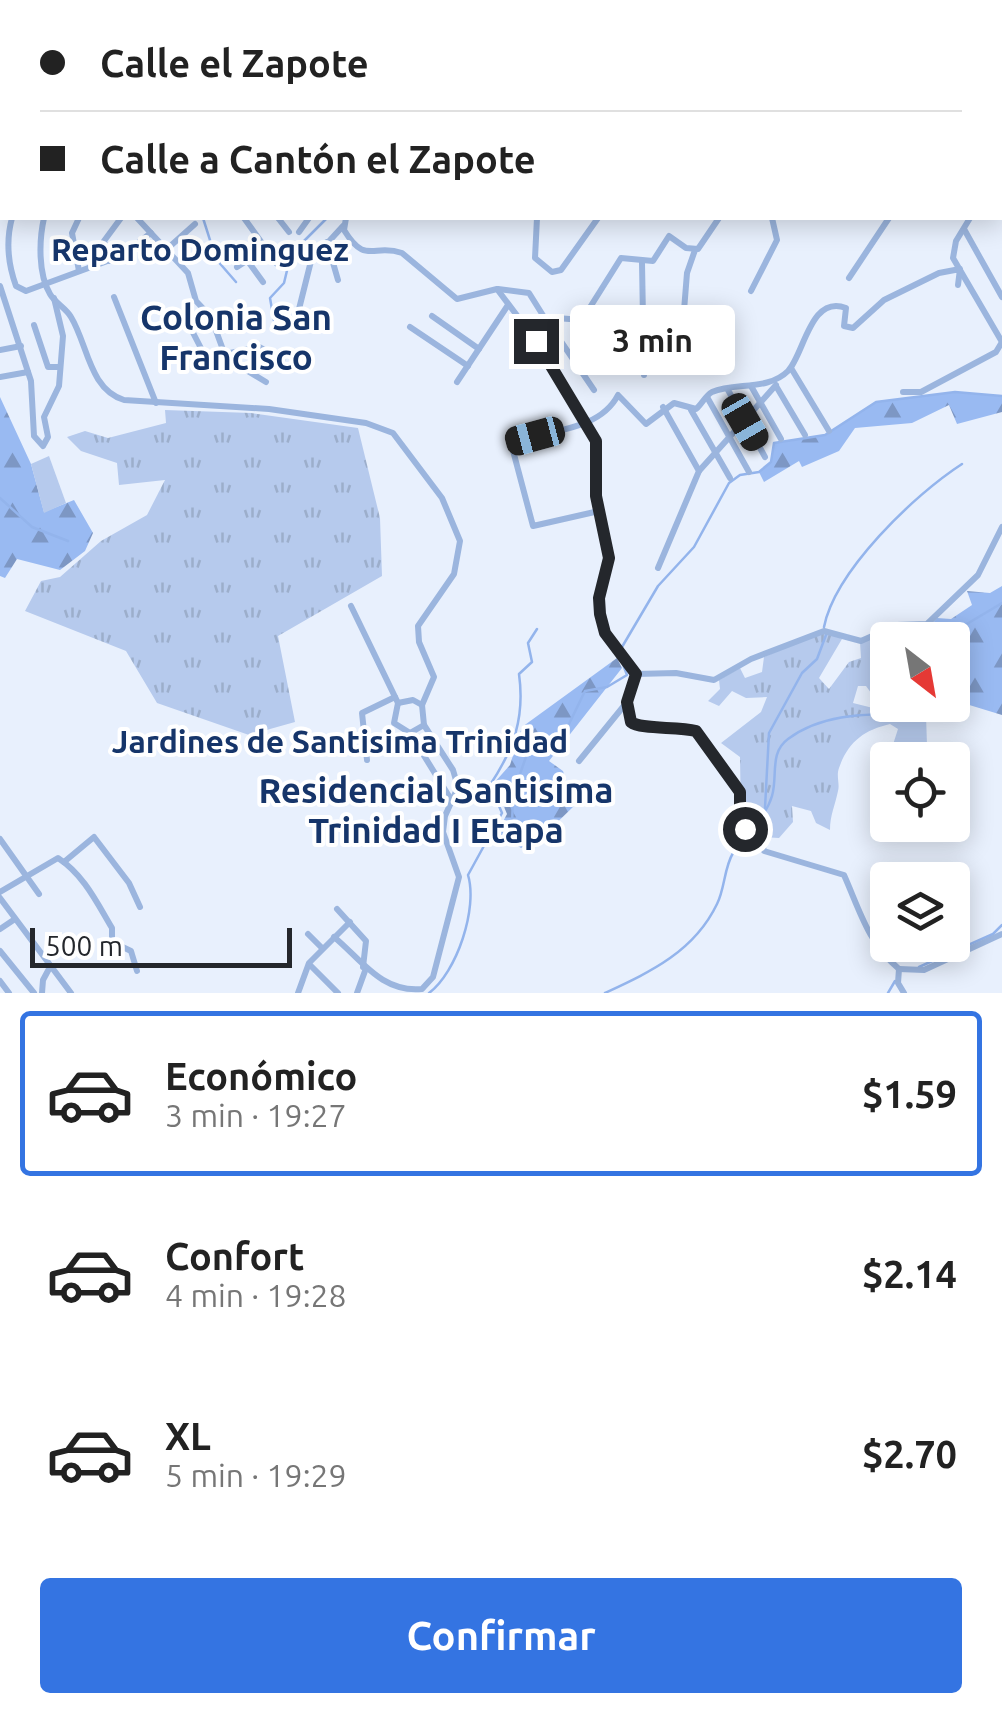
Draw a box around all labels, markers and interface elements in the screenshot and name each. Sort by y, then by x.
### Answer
text: Calle el Zapote [100,42,369,84]
text: Calle a Cantón el Zapote [100,138,536,180]
district label: Reparto Dominguez [51,231,349,267]
district label: Colonia San Francisco [140,297,332,377]
callout: 3 min [571,306,736,376]
route end [514,319,559,364]
text: 3 min [612,322,693,358]
car [717,389,773,455]
car [502,414,568,458]
north arrow [870,622,970,722]
map controls [870,622,970,962]
district label: Jardines de Santisima Trinidad [112,723,568,759]
button: locate [870,742,970,842]
district label: Residencial Santisima Trinidad I Etapa [258,770,614,850]
route start [723,807,768,852]
button: layers [870,862,970,962]
scale bar [30,923,292,968]
text: 500 m [45,930,123,961]
icon: car [45,1049,135,1139]
text: Económico [165,1055,357,1097]
text: $1.59 [862,1073,957,1115]
text: 3 min · 19:27 [165,1097,347,1133]
icon: car [45,1229,135,1319]
text: Confort [165,1235,304,1277]
text: $2.14 [862,1253,957,1295]
text: 4 min · 19:28 [165,1277,347,1313]
icon: car [45,1409,135,1499]
text: XL [165,1415,211,1457]
text: $2.70 [862,1433,957,1475]
text: 5 min · 19:29 [165,1457,347,1493]
button: Confirmar [40,1578,962,1693]

